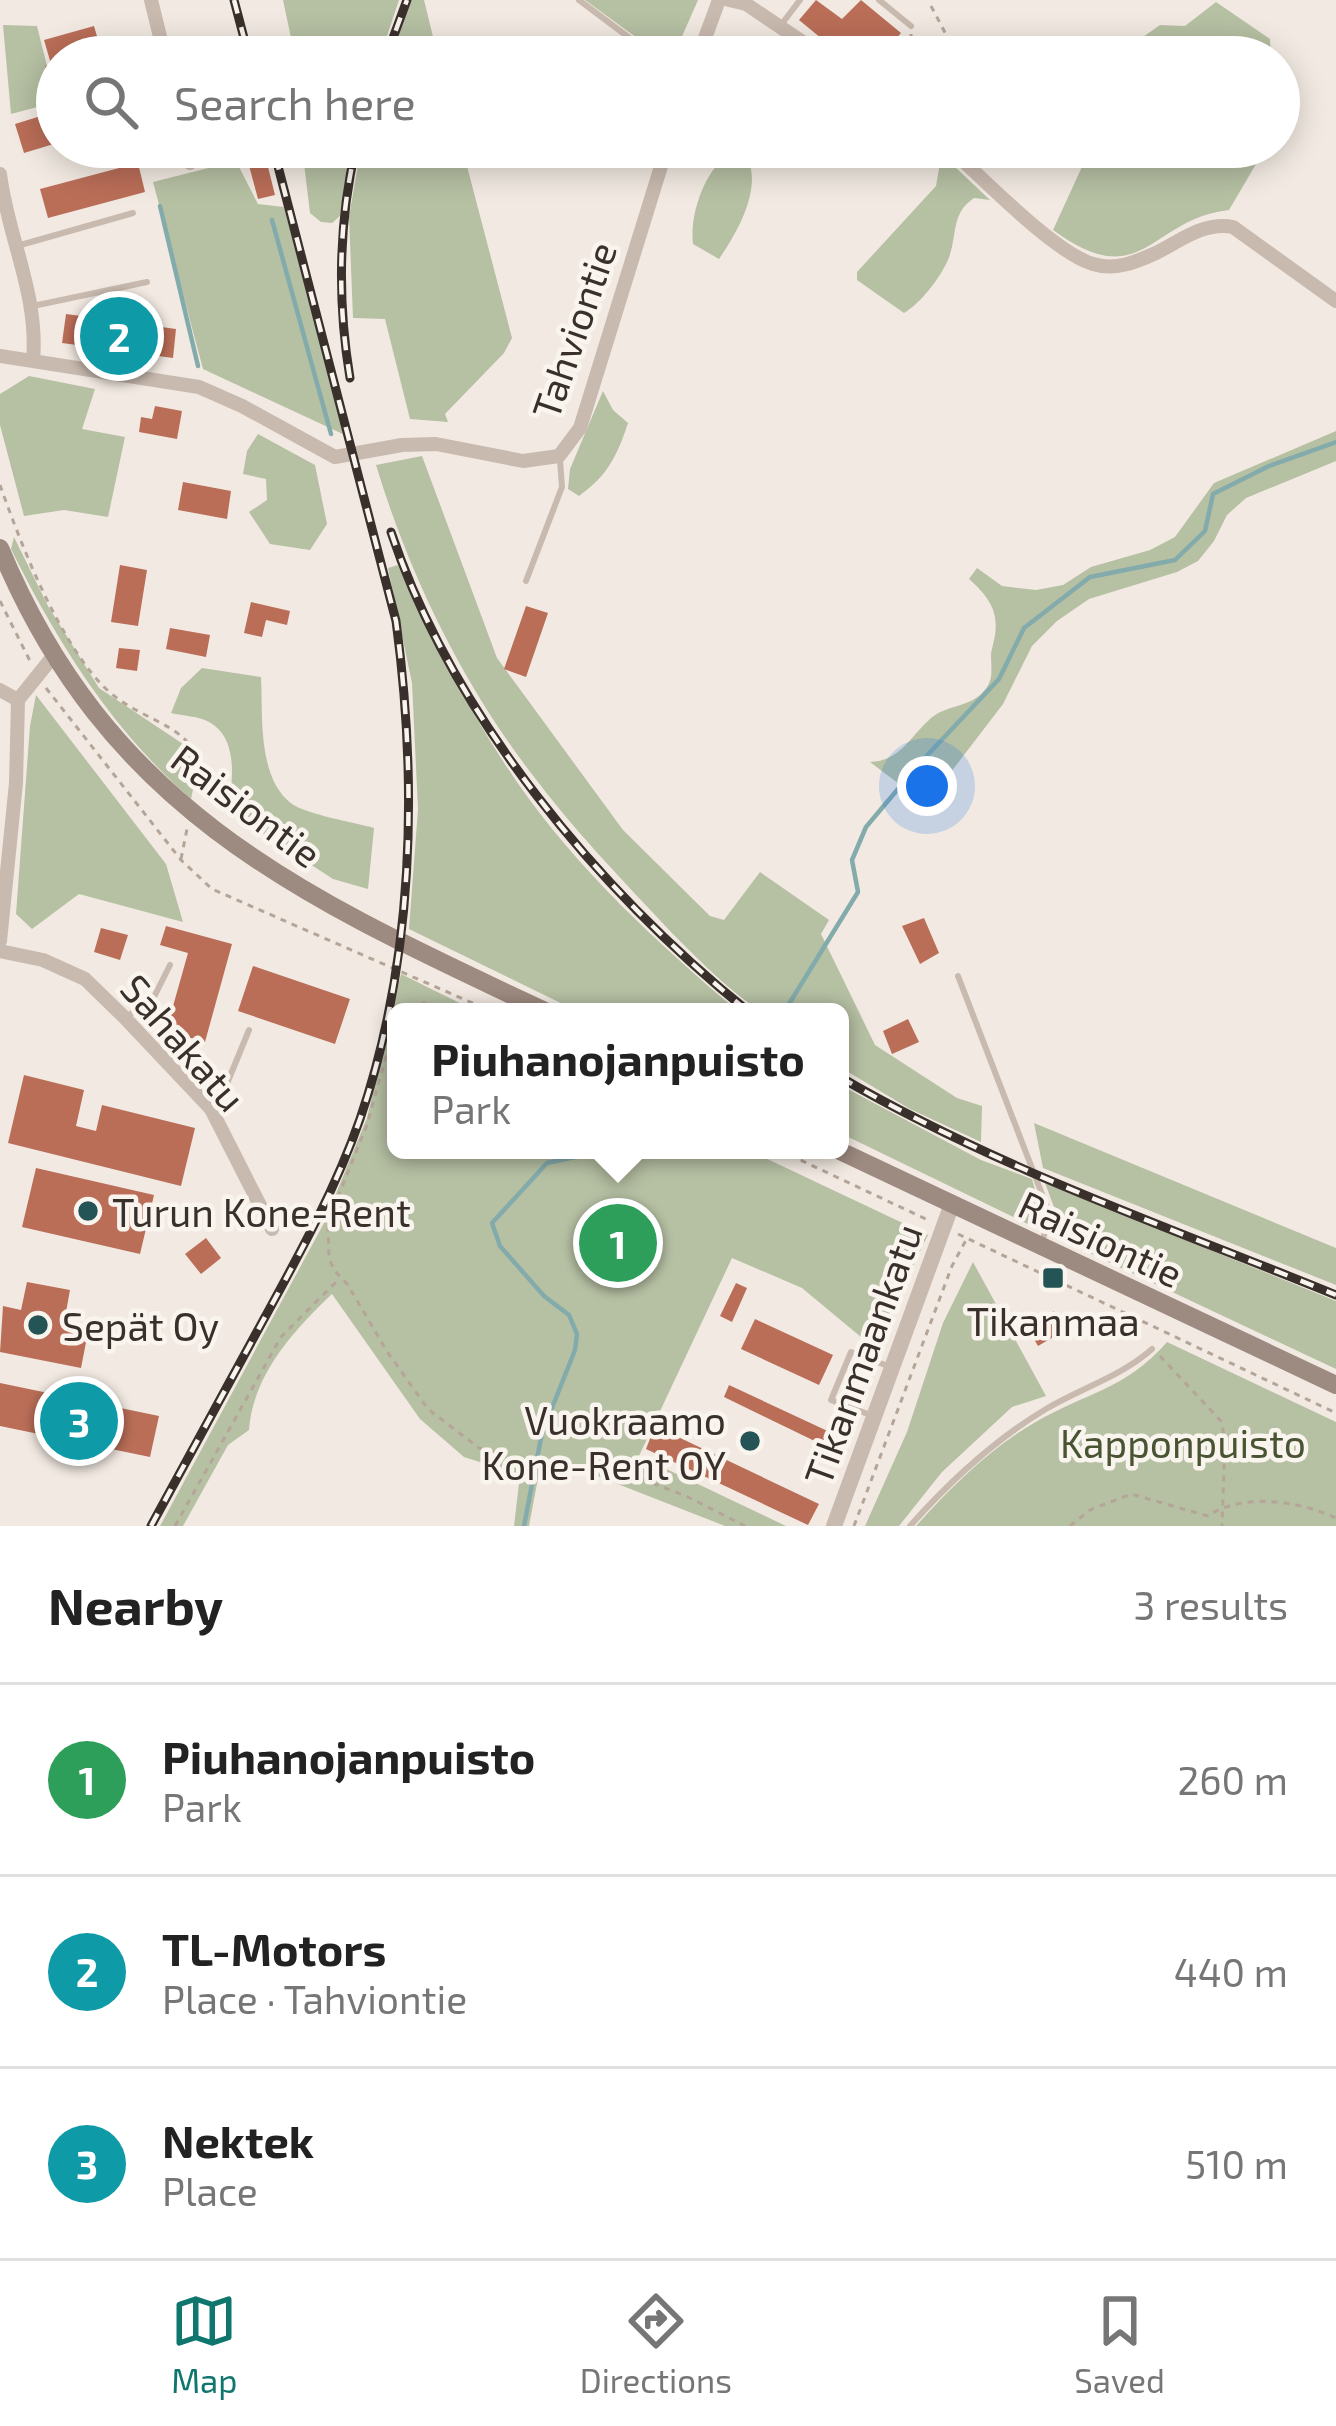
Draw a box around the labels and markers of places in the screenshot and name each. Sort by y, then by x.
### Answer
pin: 2 [80,291,158,381]
place label: Turun Kone-Rent [112,1188,411,1235]
marker: Turun Kone-Rent [75,1198,101,1224]
pin: 1 [579,1198,657,1288]
marker: Tikanmaa [1040,1265,1066,1291]
place label: Tikanmaa [966,1297,1140,1344]
place label: Sepät Oy [62,1302,219,1349]
marker: Sepät Oy [25,1312,51,1338]
pin: 3 [40,1376,118,1466]
place label: Vuokraamo Kone-Rent OY [481,1396,726,1488]
marker: Vuokraamo Kone-Rent OY [737,1428,763,1454]

